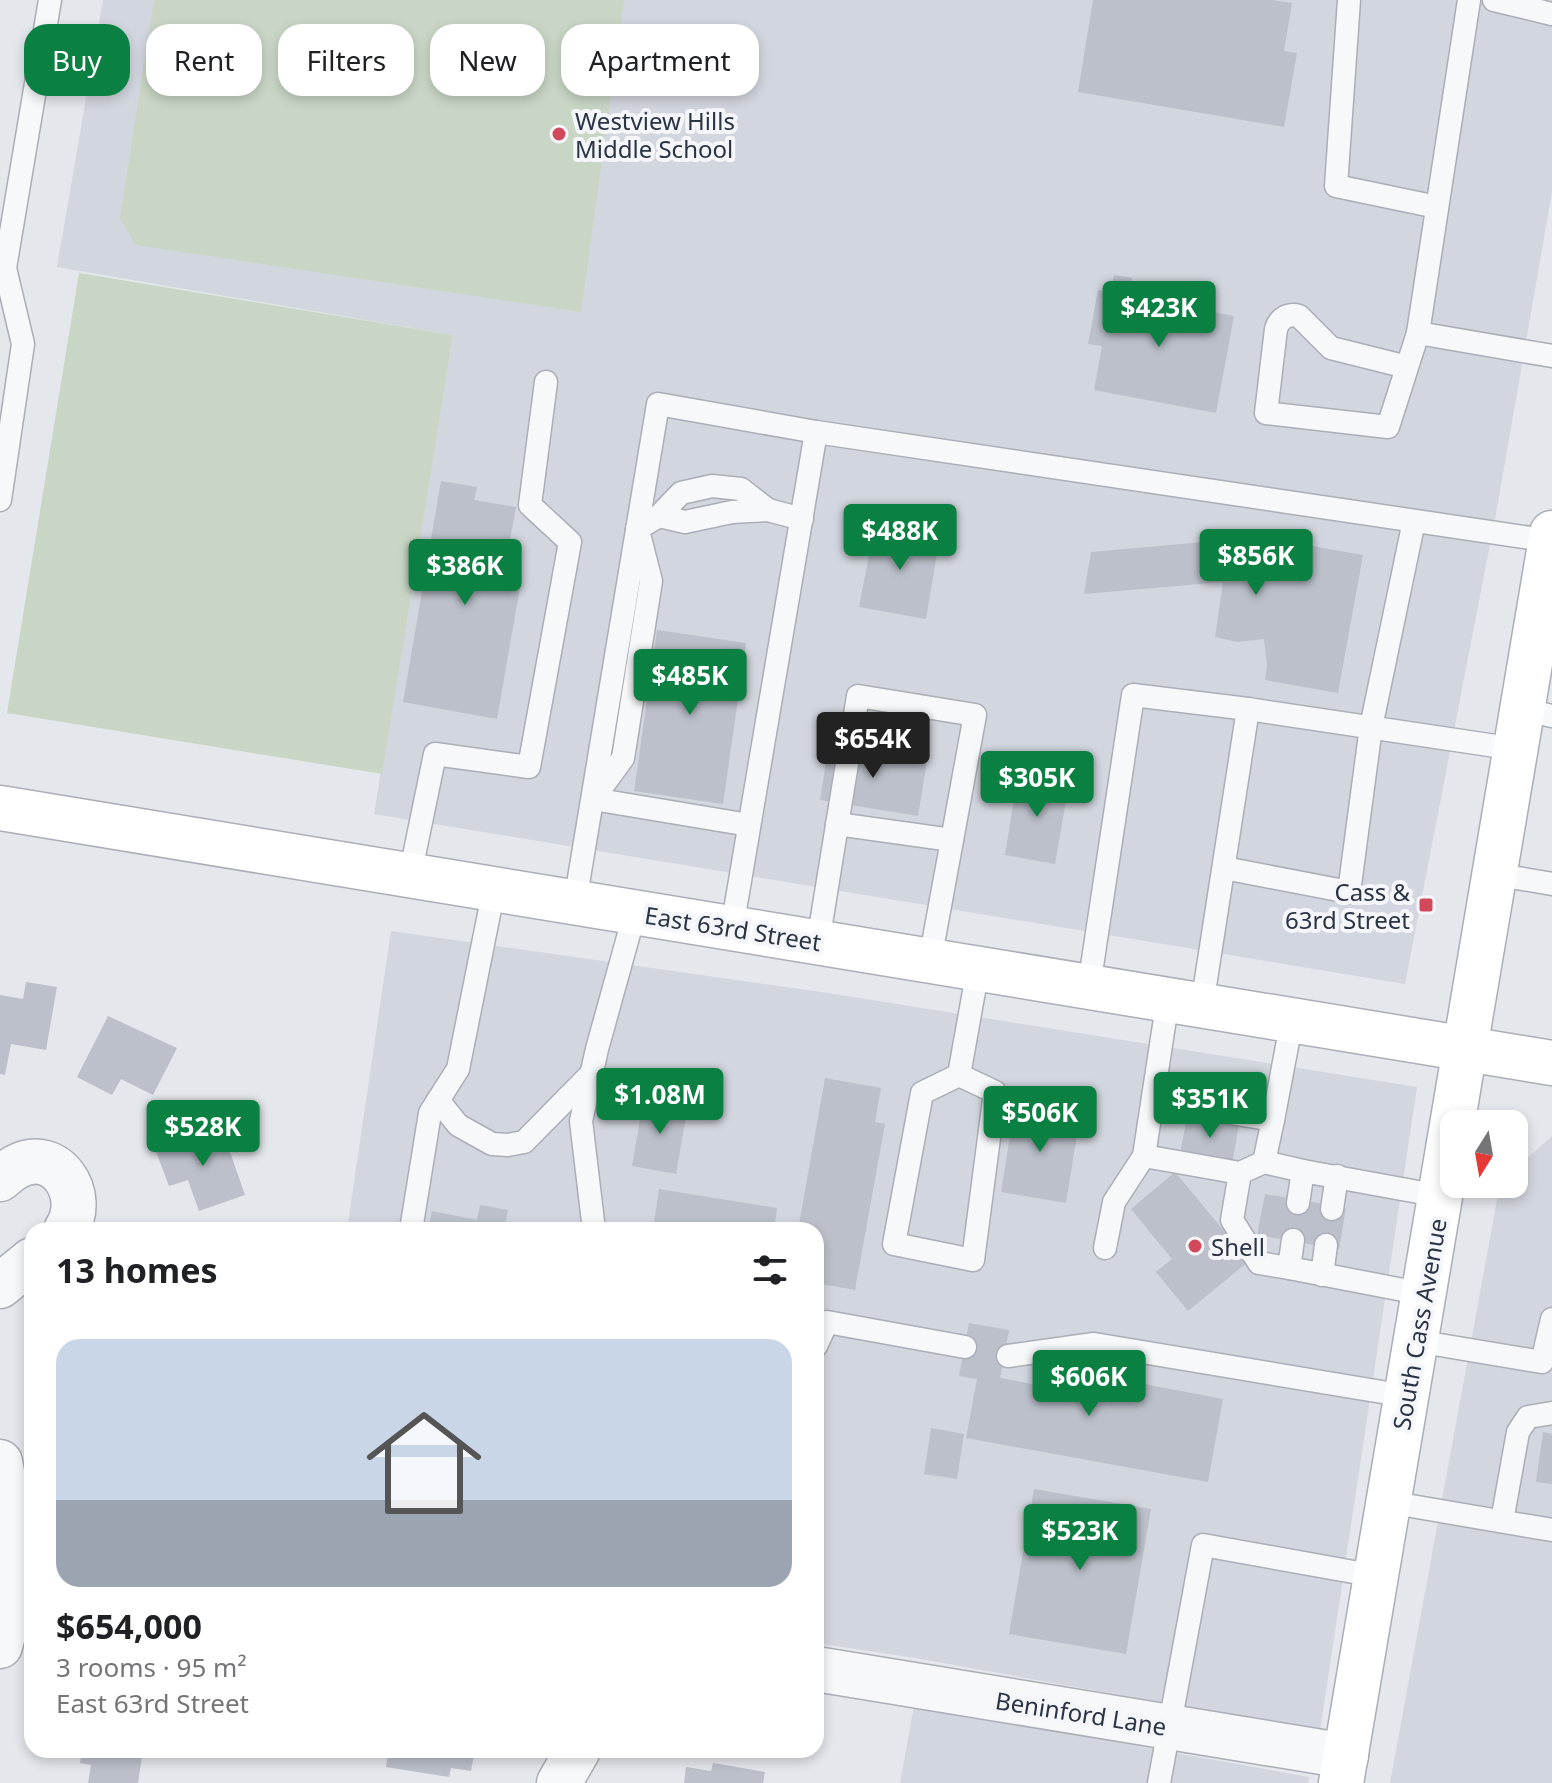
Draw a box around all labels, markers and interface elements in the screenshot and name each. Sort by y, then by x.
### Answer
chip: Buy [24,24,130,96]
chip: Rent [146,24,262,96]
chip: Filters [278,24,414,96]
chip: New [430,24,545,96]
chip: Apartment [561,24,759,96]
place label: Westview Hills Middle School [575,104,735,165]
marker: Westview Hills Middle School [550,125,568,143]
pin: $423K [1103,281,1215,349]
text: $423K [1121,289,1197,325]
pin: $488K [844,504,956,572]
text: $488K [862,512,938,548]
pin: $856K [1200,529,1312,597]
text: $856K [1218,537,1294,573]
pin: $386K [409,539,521,607]
text: $386K [427,547,503,583]
pin: $485K [634,649,746,717]
text: $485K [652,657,728,693]
pin: $654K [817,712,929,780]
text: $654K [835,720,911,756]
pin: $305K [981,751,1093,819]
text: $305K [999,759,1075,795]
place label: Cass & 63rd Street [1285,875,1410,936]
marker: Cass & 63rd Street [1417,896,1435,914]
street label: East 63rd Street [642,898,824,958]
pin: $1.08M [595,1068,725,1136]
pin: $351K [1154,1072,1266,1140]
text: $1.08M [614,1076,706,1112]
text: $351K [1172,1080,1248,1116]
pin: $506K [984,1086,1096,1154]
text: $506K [1002,1094,1078,1130]
pin: $528K [147,1100,259,1168]
text: $528K [165,1108,241,1144]
north arrow [1440,1110,1528,1198]
map controls [1440,1110,1528,1198]
street label: South Cass Avenue [1384,1216,1454,1432]
place label: Shell [1211,1230,1265,1263]
marker: Shell [1186,1237,1204,1255]
text: 13 homes [56,1247,218,1293]
icon: filters [748,1248,792,1292]
pin: $606K [1033,1350,1145,1418]
text: $606K [1051,1358,1127,1394]
icon: home [352,1391,496,1535]
pin: $523K [1024,1504,1136,1572]
text: $523K [1042,1512,1118,1548]
text: $654,000 [56,1603,202,1649]
text: 3 rooms · 95 m² [56,1649,246,1685]
street label: Beninford Lane [993,1683,1169,1743]
text: East 63rd Street [56,1685,249,1721]

